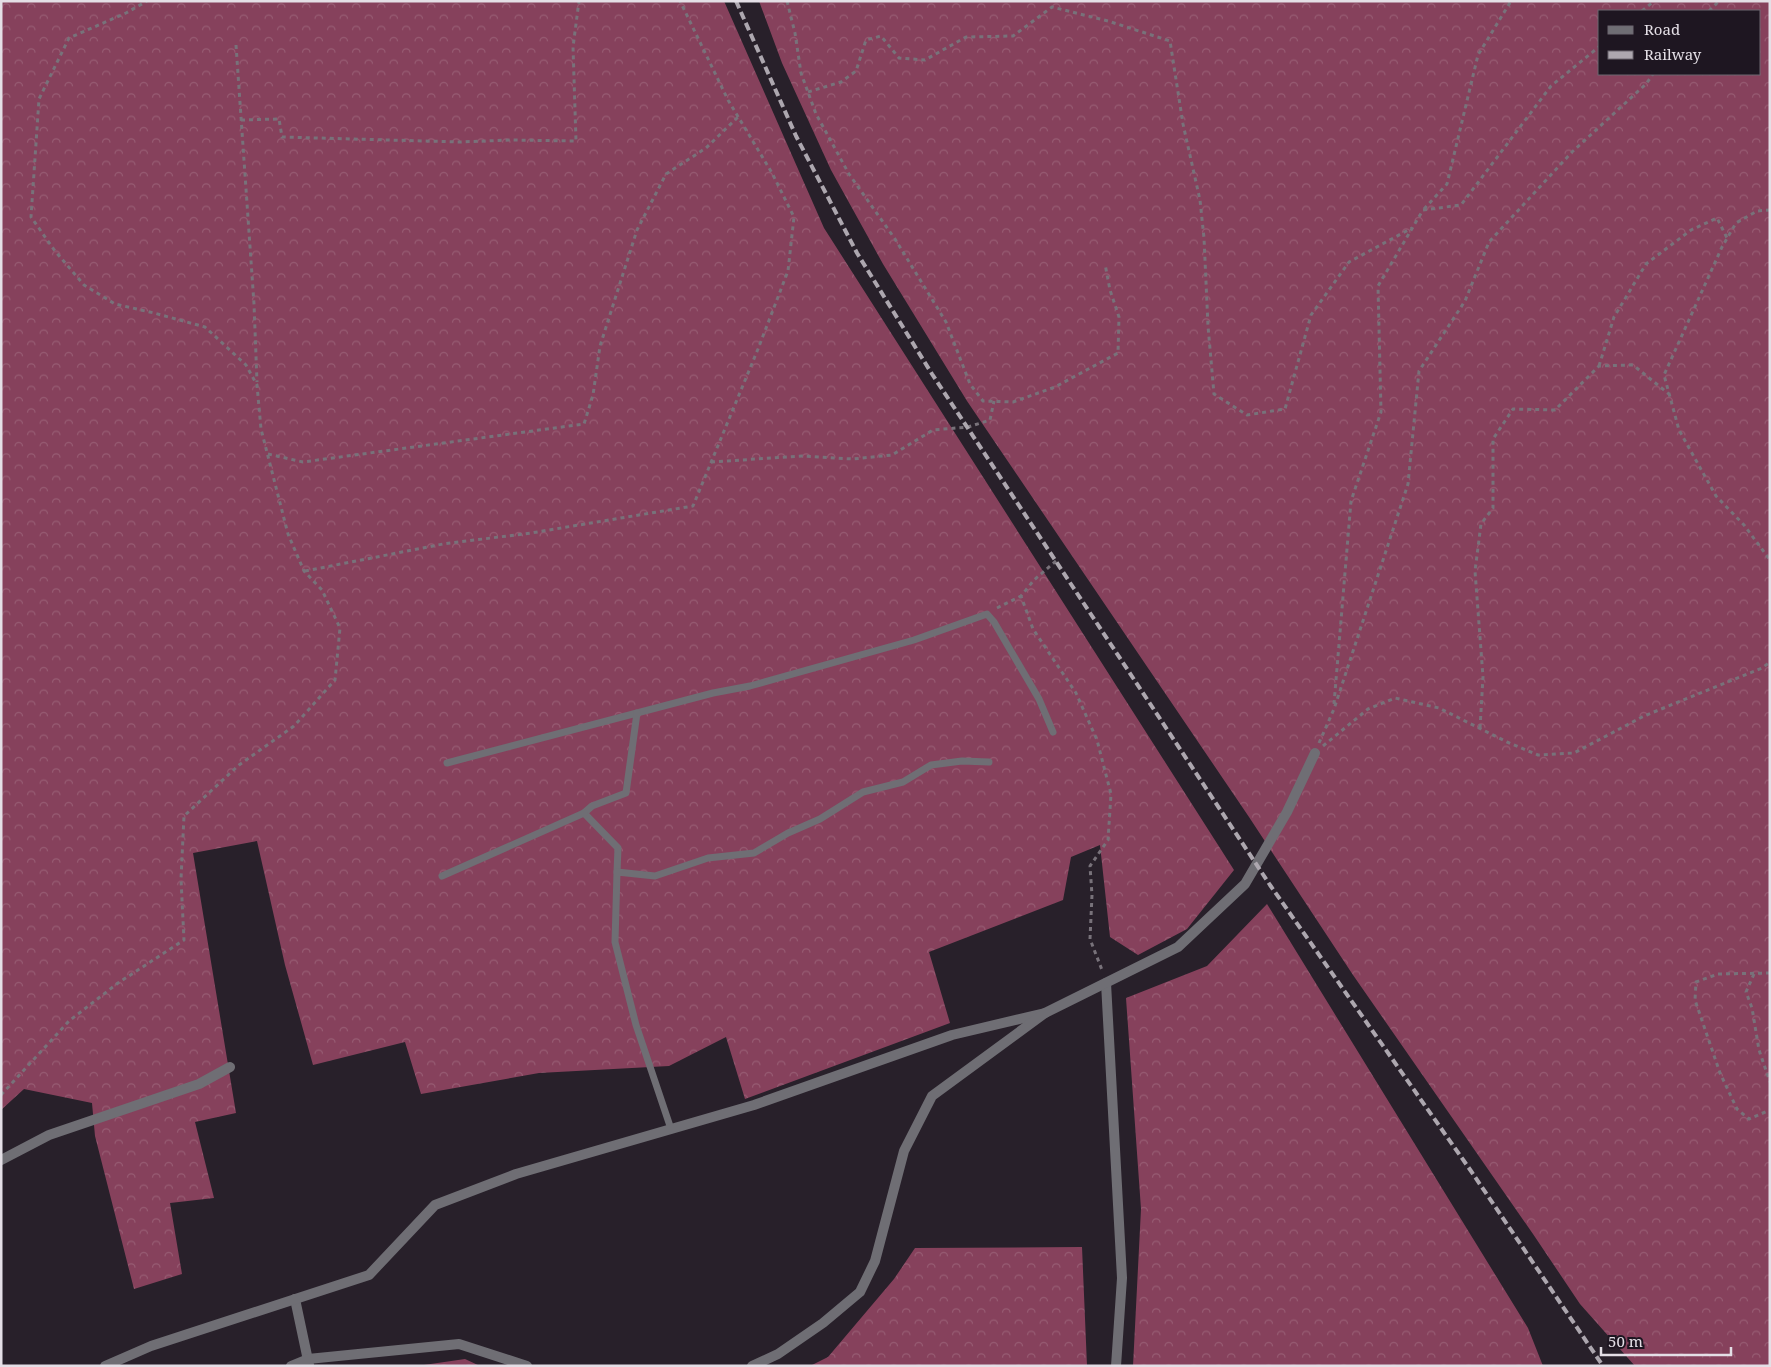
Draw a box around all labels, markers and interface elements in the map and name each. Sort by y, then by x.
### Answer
legend [1598,10,1761,75]
text: Road [1644,19,1680,39]
text: Railway [1644,44,1702,64]
scale bar [1601,1324,1731,1356]
text: 50 m [1608,1331,1643,1351]

